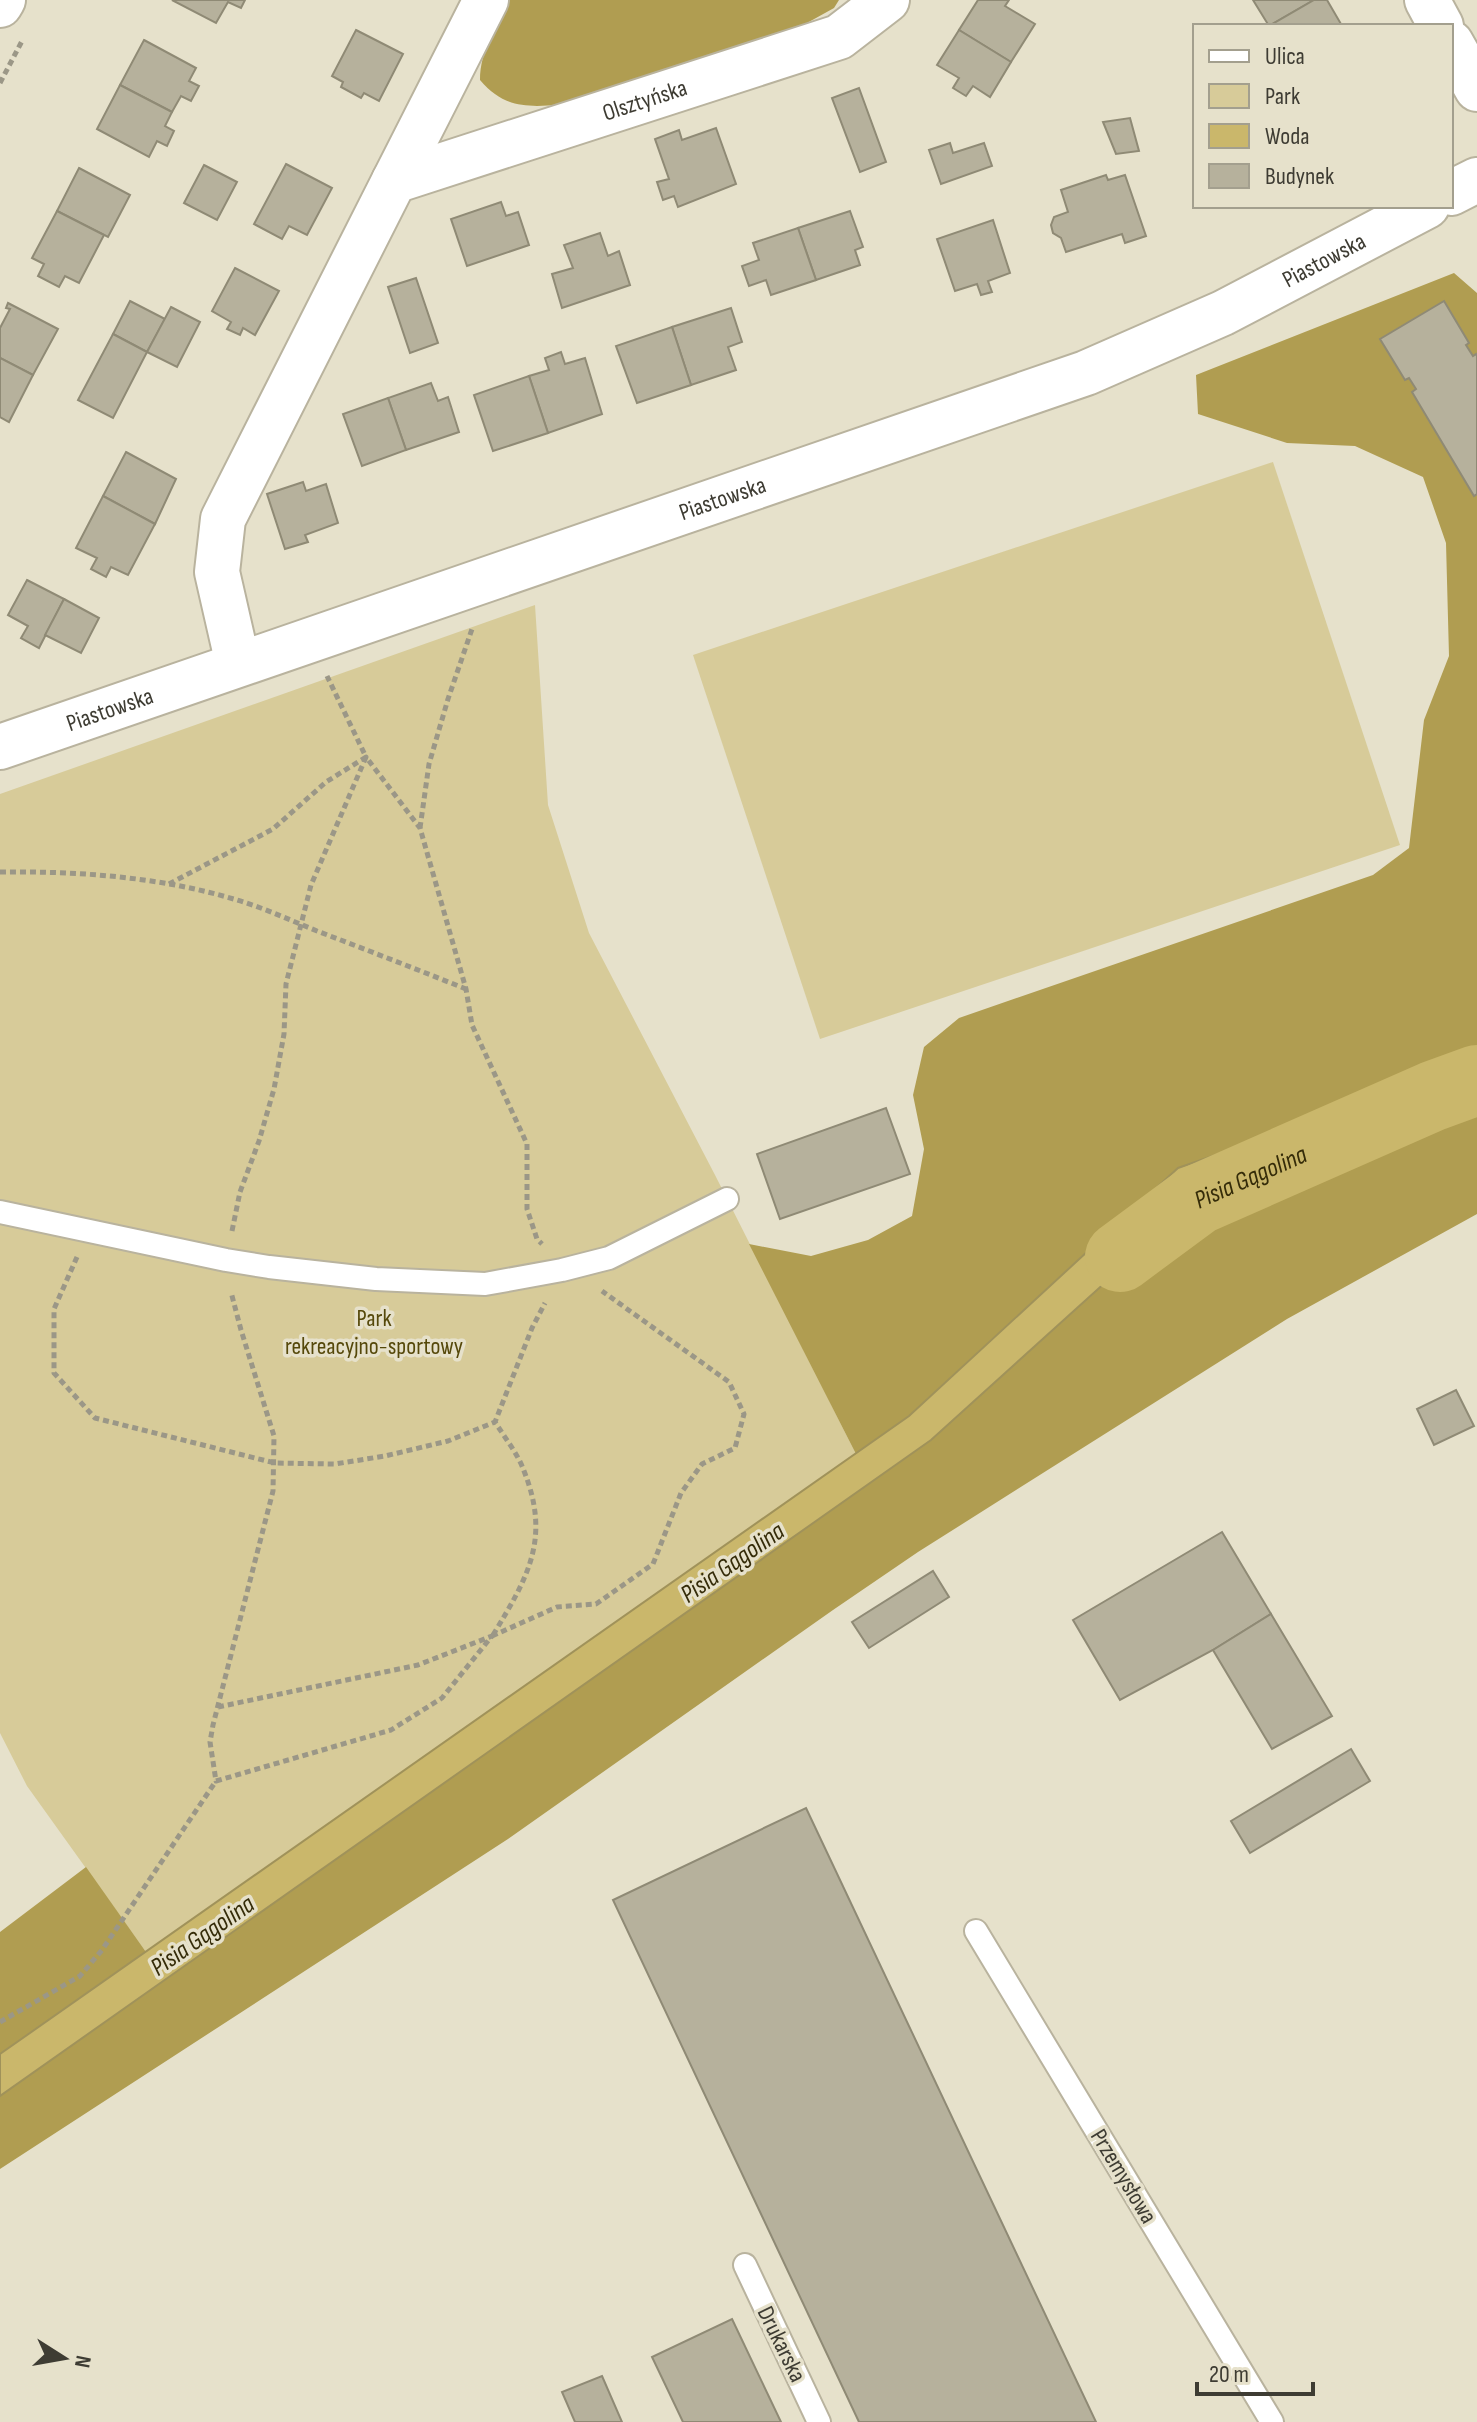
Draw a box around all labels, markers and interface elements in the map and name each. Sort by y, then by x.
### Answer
legend [1193,24,1453,208]
text: Ulica [1265,42,1305,71]
street label: Olsztyńska [599,73,691,128]
text: Park [1265,82,1300,111]
text: Woda [1265,122,1309,151]
text: Budynek [1265,162,1334,191]
street label: Piastowska [1277,227,1371,294]
street label: Piastowska [675,470,770,527]
street label: Piastowska [63,681,157,738]
water label: Pisia Gągolina [1190,1139,1312,1216]
park label: Park rekreacyjno-sportowy [285,1304,463,1361]
water label: Pisia Gągolina [675,1516,791,1610]
water label: Pisia Gągolina [145,1889,261,1983]
street label: Przemysłowa [1084,2124,1163,2229]
street label: Drukarska [751,2302,812,2387]
north arrow [24,2318,104,2398]
scale bar [1197,2346,1313,2396]
text: N [68,2353,97,2370]
text: 20 m [1209,2360,1249,2389]

